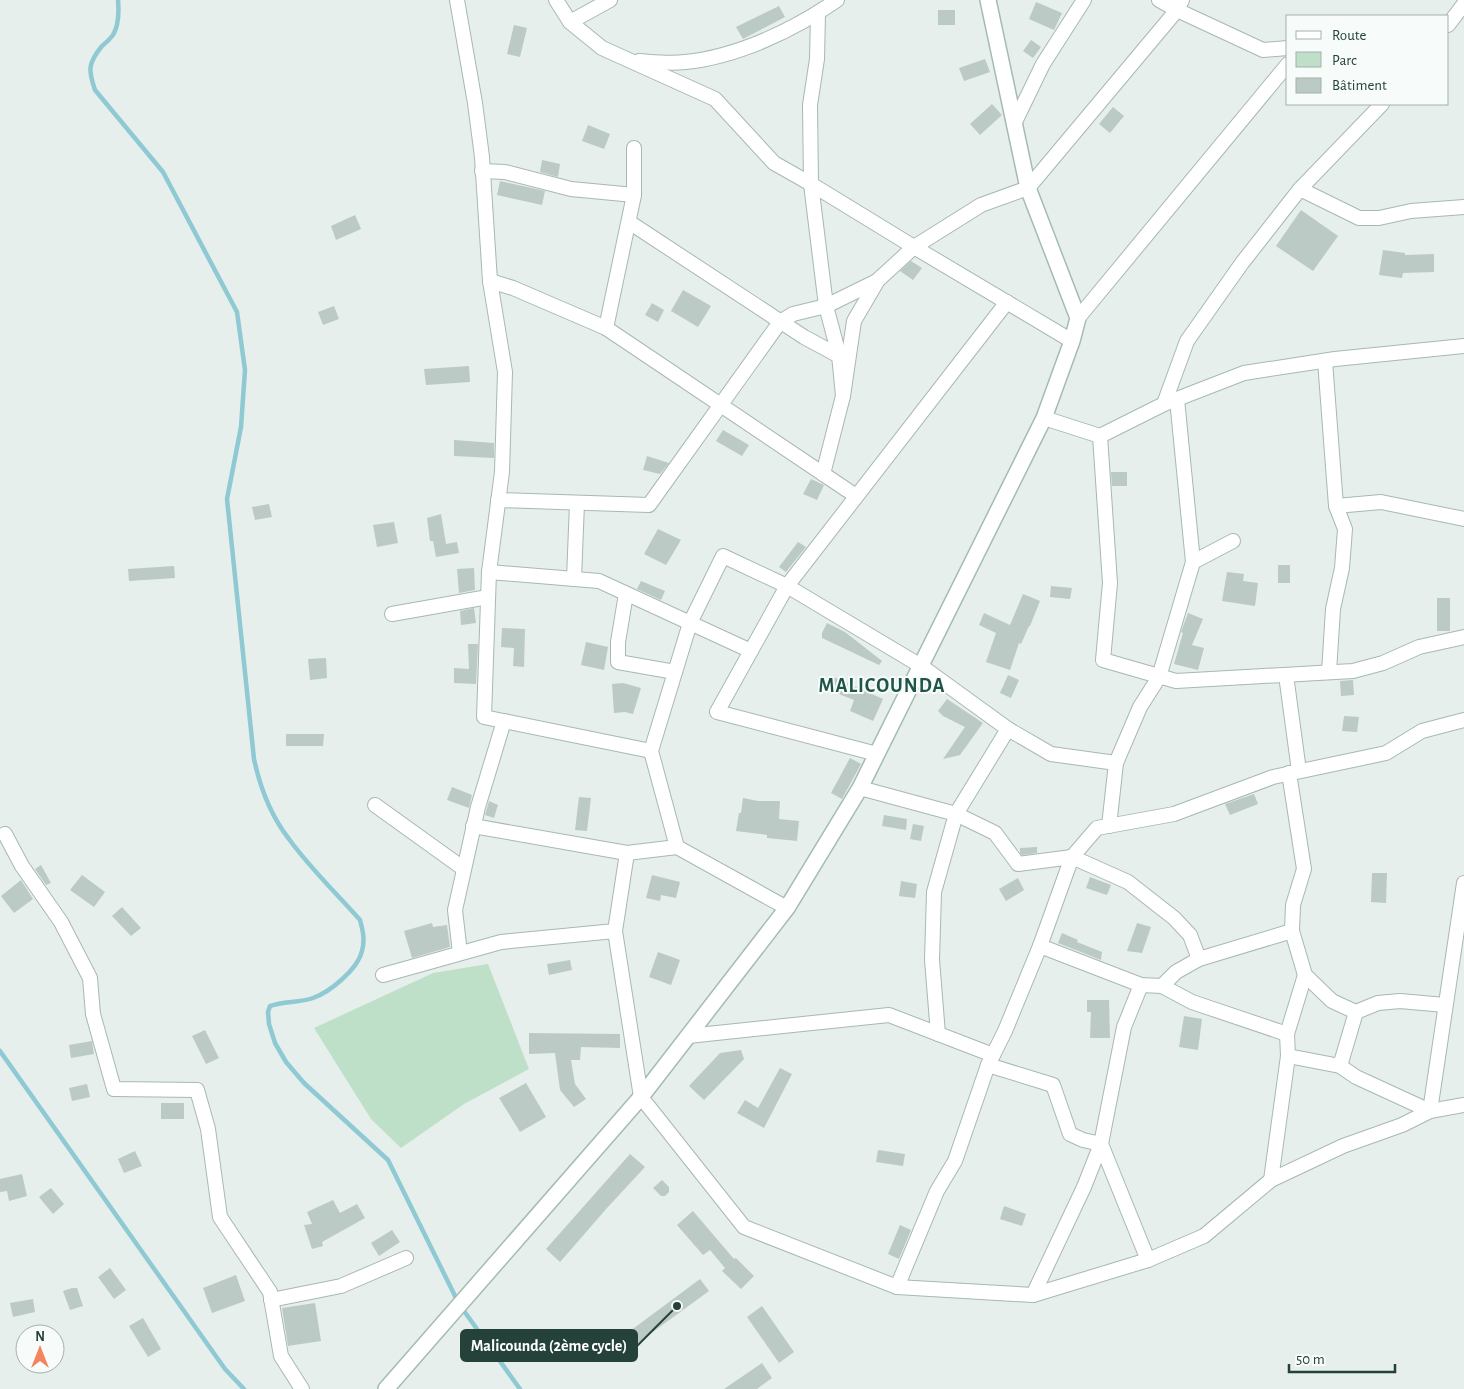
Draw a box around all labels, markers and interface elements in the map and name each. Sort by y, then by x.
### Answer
legend [1286,15,1449,105]
text: Route [1332,28,1366,43]
text: Parc [1332,53,1357,68]
text: Bâtiment [1332,78,1387,93]
district label: MALICOUNDA [819,676,945,696]
north arrow [15,1324,65,1374]
text: N [35,1330,45,1344]
callout: Malicounda (2ème cycle) [461,1330,637,1361]
text: Malicounda (2ème cycle) [471,1338,627,1355]
scale bar [1289,1342,1395,1374]
text: 50 m [1296,1352,1325,1367]

